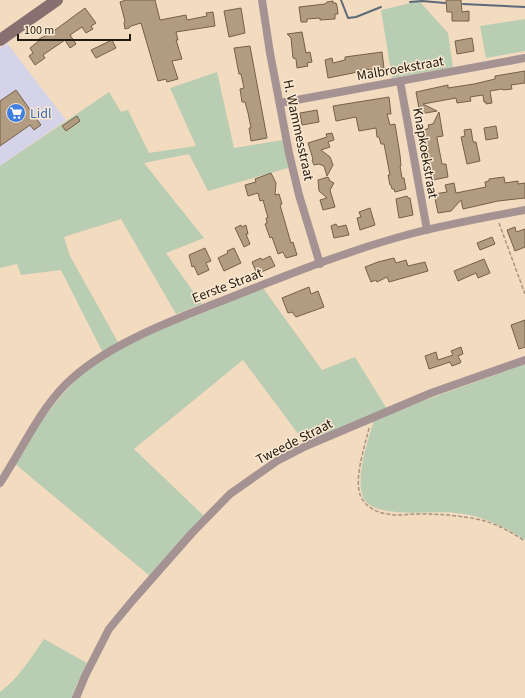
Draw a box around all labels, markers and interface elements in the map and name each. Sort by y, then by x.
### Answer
scale bar [18,16,130,42]
text: 100 m [24,22,54,39]
street label: Malbroekstraat [355,51,446,86]
street label: H. Wammesstraat [278,78,319,183]
supermarket icon: Lidl [5,102,27,124]
place label: Lidl [30,104,52,124]
street label: Knapkoekstraat [407,106,443,201]
street label: Eerste Straat [189,263,266,309]
street label: Tweede Straat [253,414,336,470]

